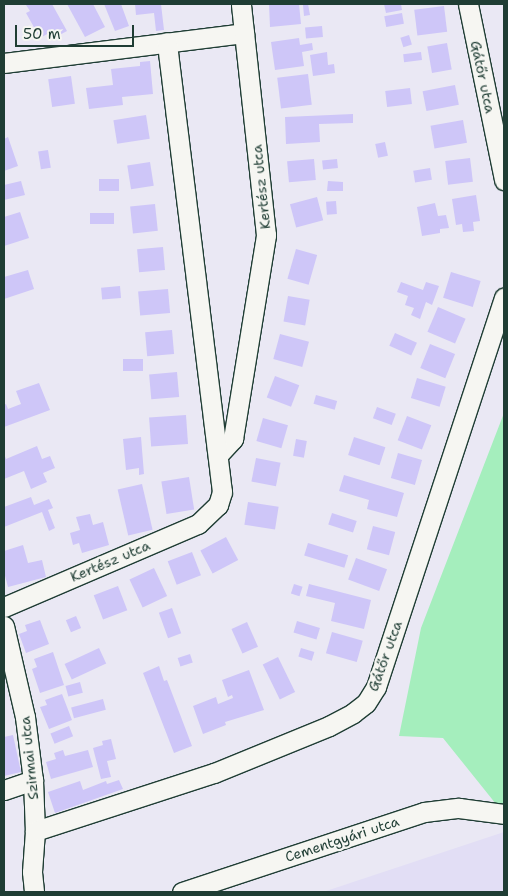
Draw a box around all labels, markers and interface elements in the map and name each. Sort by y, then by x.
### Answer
scale bar [18,15,136,47]
text: 50 m [23,24,61,44]
street label: Gátőr utca [467,39,499,115]
street label: Kertész utca [248,144,274,230]
street label: Kertész utca [68,537,152,585]
street label: Gátőr utca [364,618,406,694]
street label: Szirmai utca [16,715,42,801]
street label: Cementgyári utca [283,813,401,865]

